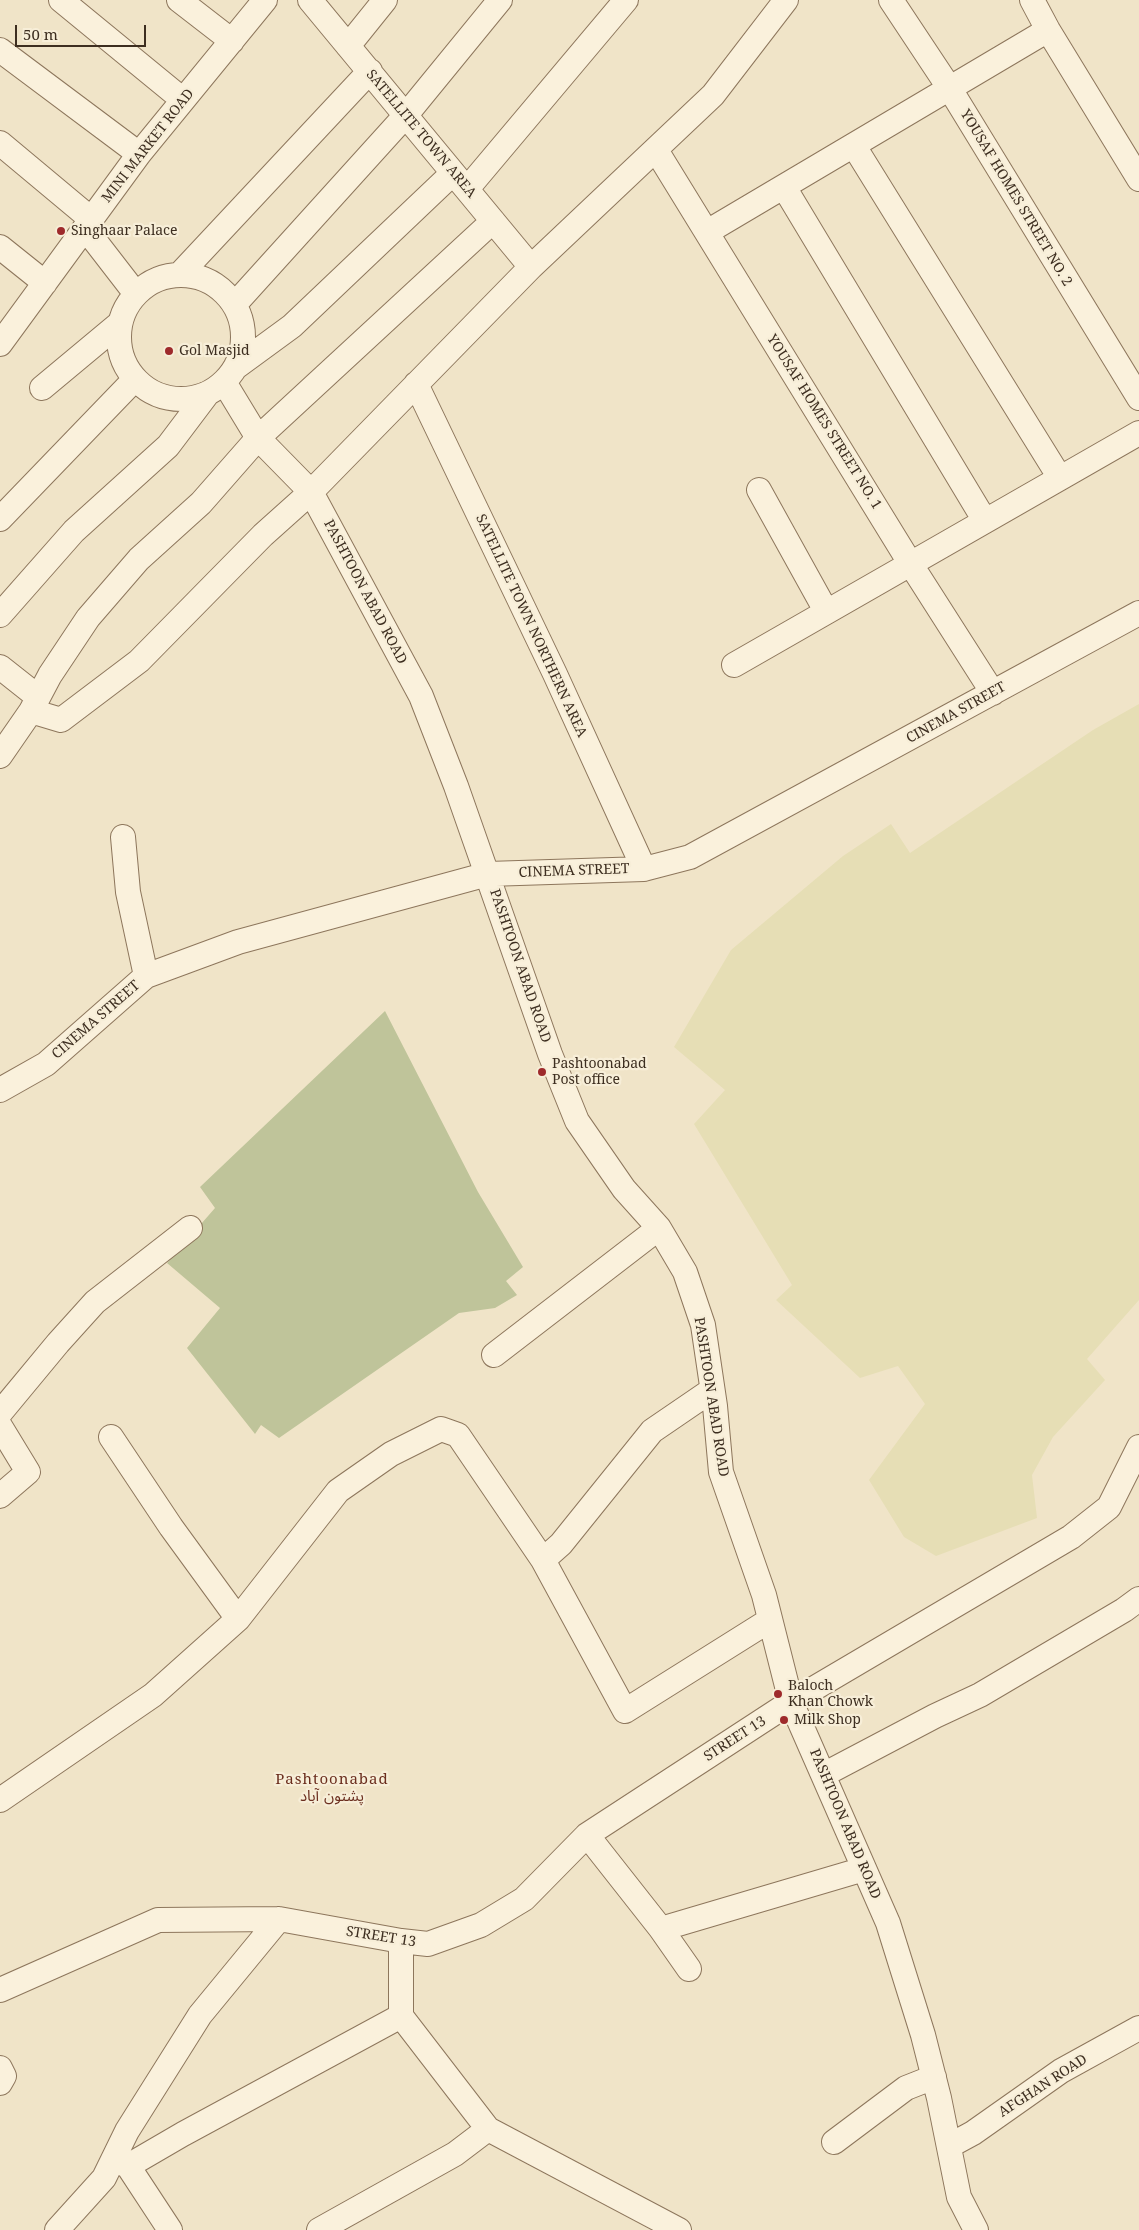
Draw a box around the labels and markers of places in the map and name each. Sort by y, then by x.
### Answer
place label: Singhaar Palace [71,223,177,239]
marker: Singhaar Palace [55,225,67,237]
place label: Gol Masjid [179,343,250,359]
marker: Gol Masjid [163,345,175,357]
place label: Pashtoonabad Post office [552,1056,647,1088]
marker: Pashtoonabad Post office [536,1066,548,1078]
place label: Baloch Khan Chowk [788,1678,873,1710]
marker: Baloch Khan Chowk [772,1688,784,1700]
place label: Milk Shop [794,1712,861,1728]
marker: Milk Shop [778,1714,790,1726]

